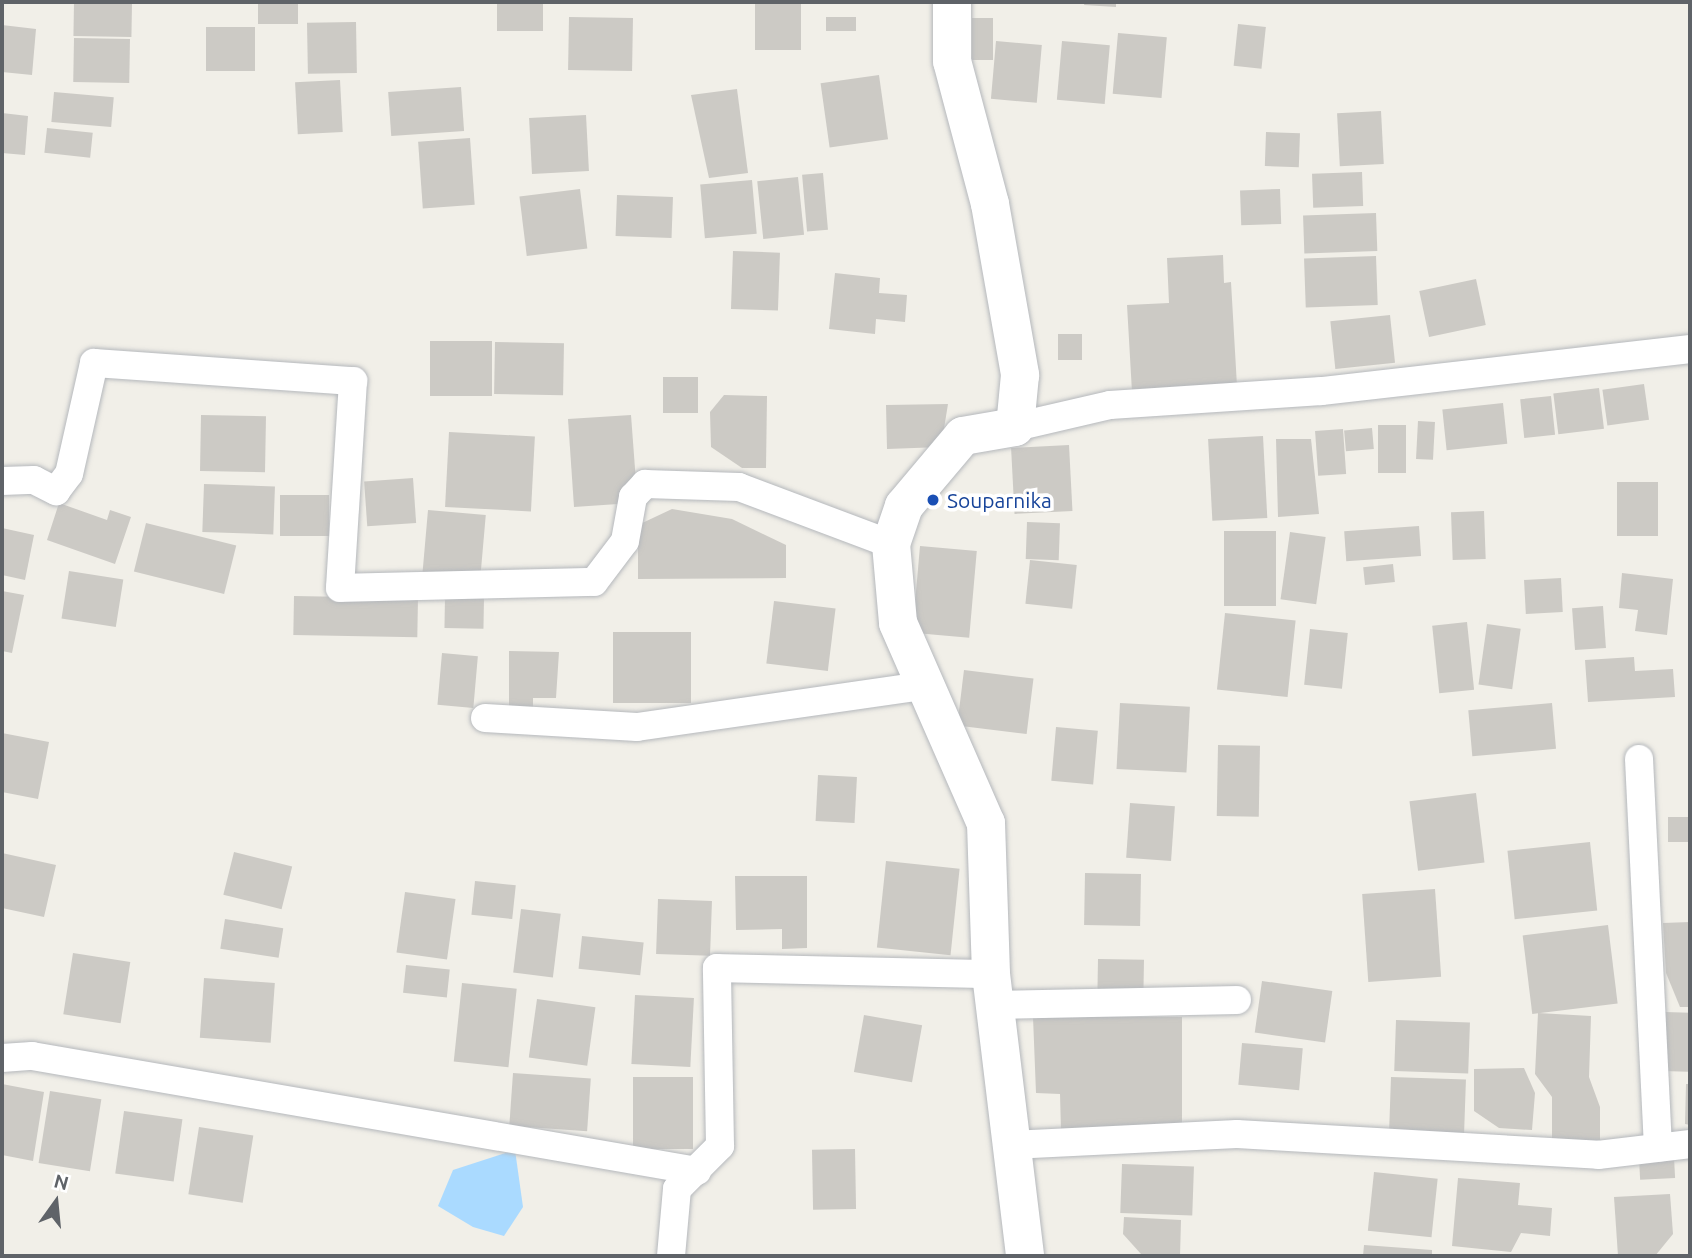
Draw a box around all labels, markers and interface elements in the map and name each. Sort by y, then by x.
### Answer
place label: Souparnika [947,487,1052,513]
marker: Souparnika [925,492,941,508]
north arrow [21,1167,91,1237]
text: N [52,1169,71,1194]

